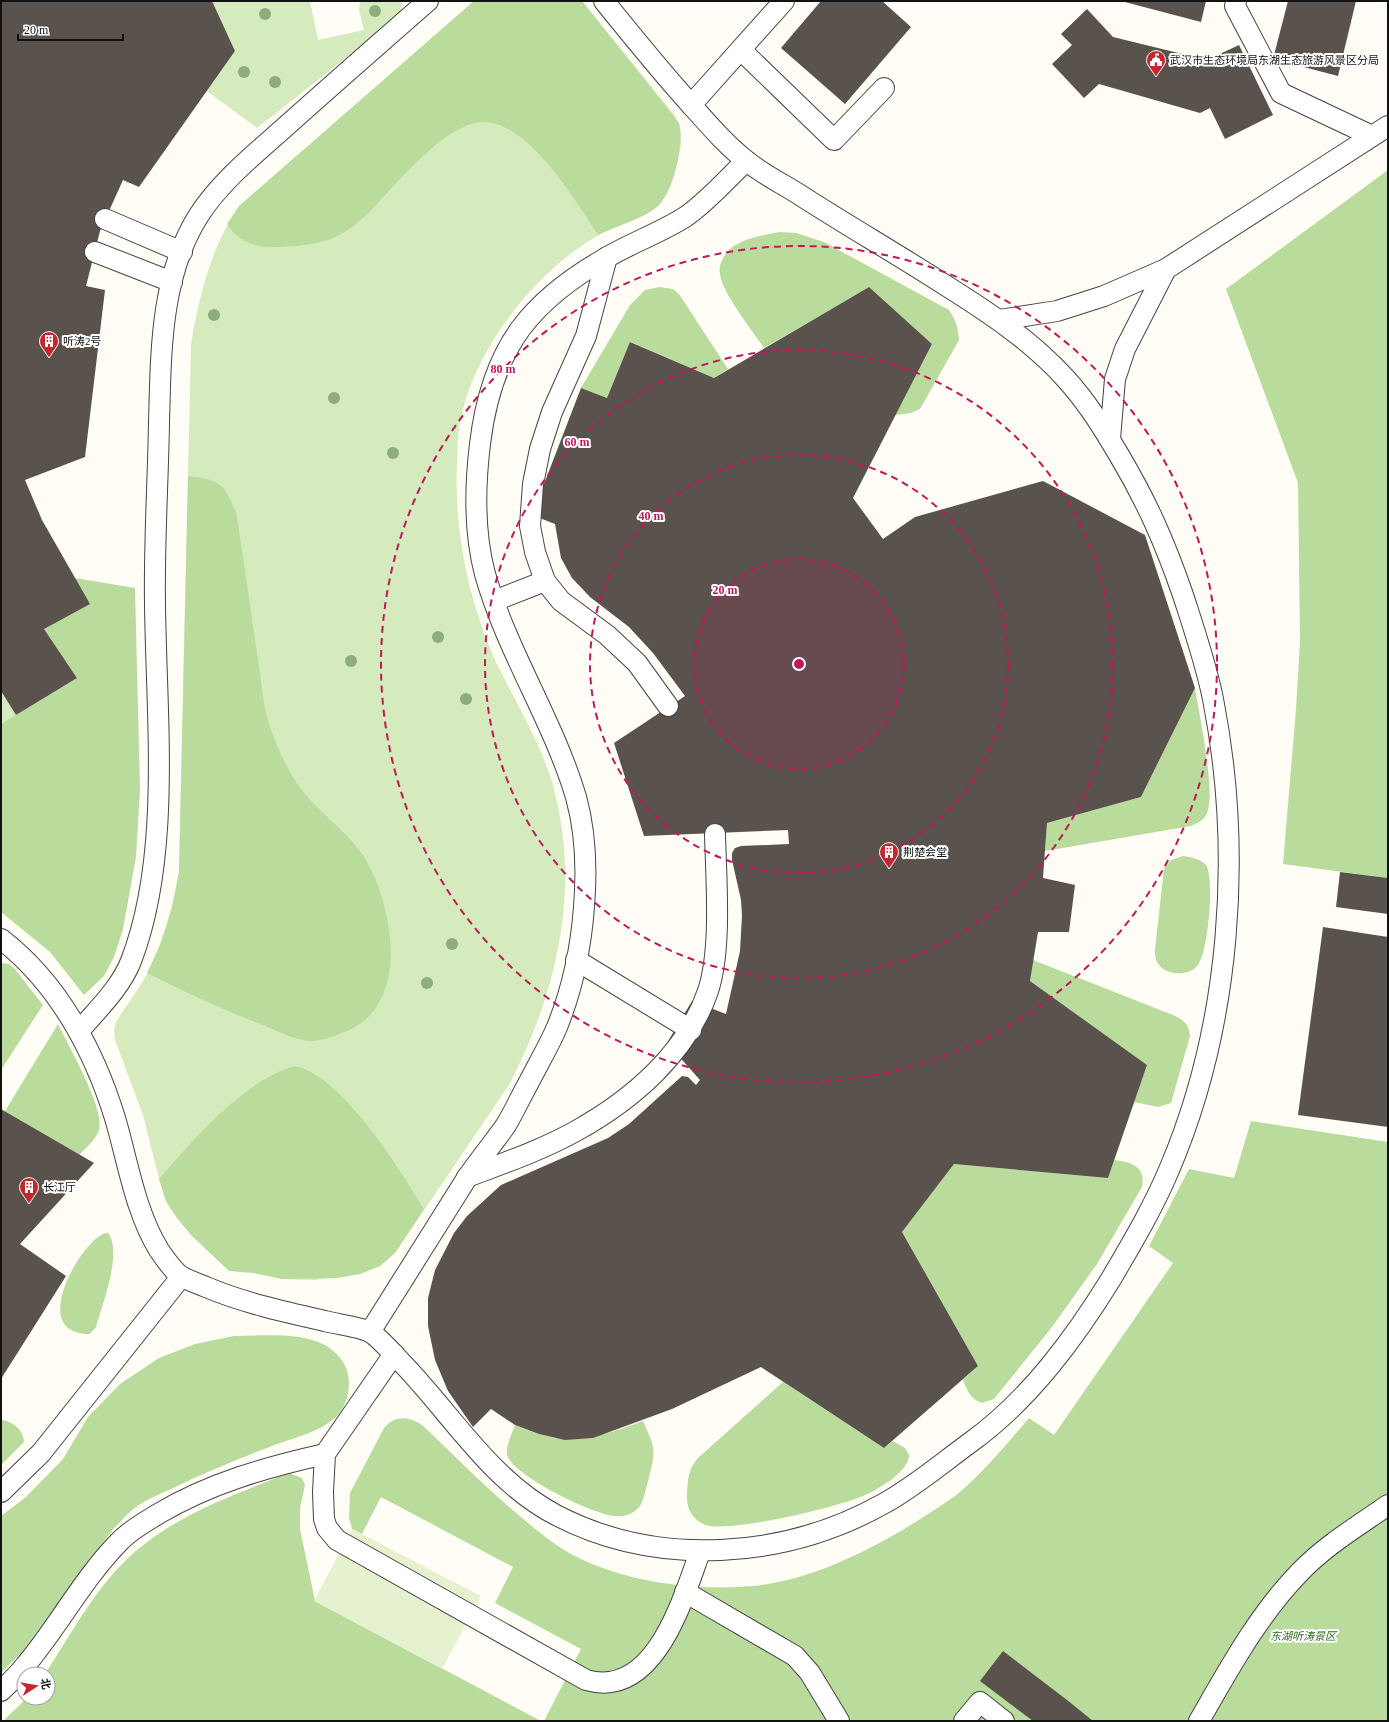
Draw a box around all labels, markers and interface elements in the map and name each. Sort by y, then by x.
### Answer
scale bar [18,16,123,42]
text: 20 m [24,23,49,37]
public building icon: 武汉市生态环境局东湖生态旅游风景区分局 [1145,49,1167,77]
place label: 武汉市生态环境局东湖生态旅游风景区分局 [1170,54,1379,66]
building icon: 听涛2号 [38,330,60,358]
place label: 听涛2号 [63,335,102,347]
text: 80 m [491,362,516,376]
text: 60 m [565,435,590,449]
text: 40 m [639,509,664,523]
text: 20 m [713,583,738,597]
centre of rings [792,657,806,671]
building icon: 荆楚会堂 [878,841,900,869]
place label: 荆楚会堂 [903,846,947,858]
building icon: 长江厅 [18,1176,40,1204]
place label: 长江厅 [43,1181,76,1193]
park label: 东湖听涛景区 [1270,1630,1338,1642]
north arrow [16,1666,56,1706]
text: 北 [39,1677,53,1691]

